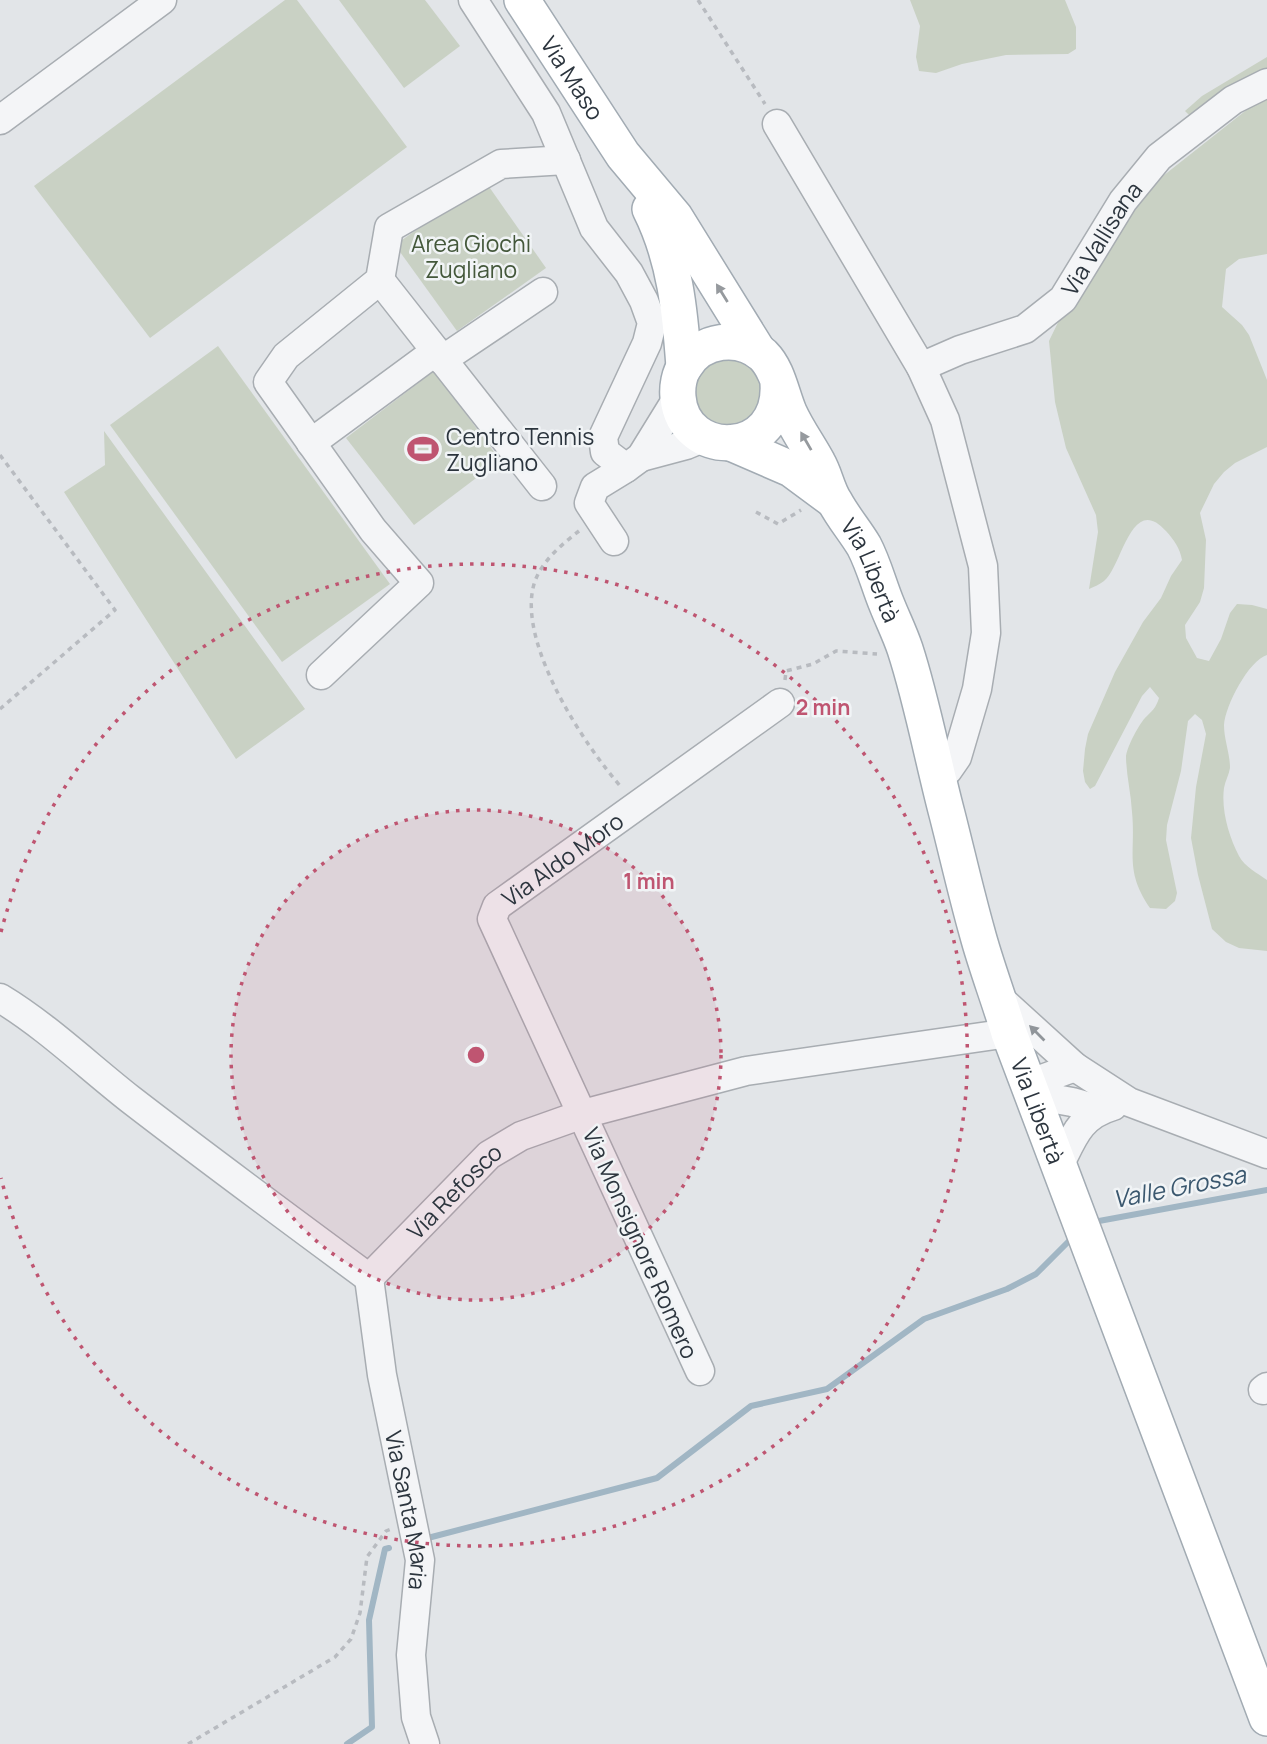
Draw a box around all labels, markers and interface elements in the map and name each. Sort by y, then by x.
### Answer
street label: Via Maso [534,30,612,126]
street label: Via Vallisana [1053,174,1149,301]
park label: Area Giochi Zugliano [411,227,531,285]
one-way arrow [716,283,729,303]
place label: Centro Tennis Zugliano [446,420,594,478]
one-way arrow [800,431,812,451]
sports icon: Centro Tennis Zugliano [406,432,440,466]
street label: Via Libertà [834,512,908,627]
text: 2 min [796,693,850,721]
street label: Via Aldo Moro [495,805,630,914]
text: 1 min [623,867,675,895]
one-way arrow [1029,1025,1045,1042]
centre of rings [464,1043,488,1067]
street label: Via Libertà [1004,1053,1073,1168]
street label: Via Monsignore Romero [576,1122,706,1364]
street label: Via Refosco [400,1135,507,1246]
water label: Valle Grossa [1110,1157,1250,1215]
street label: Via Santa Maria [378,1428,436,1592]

